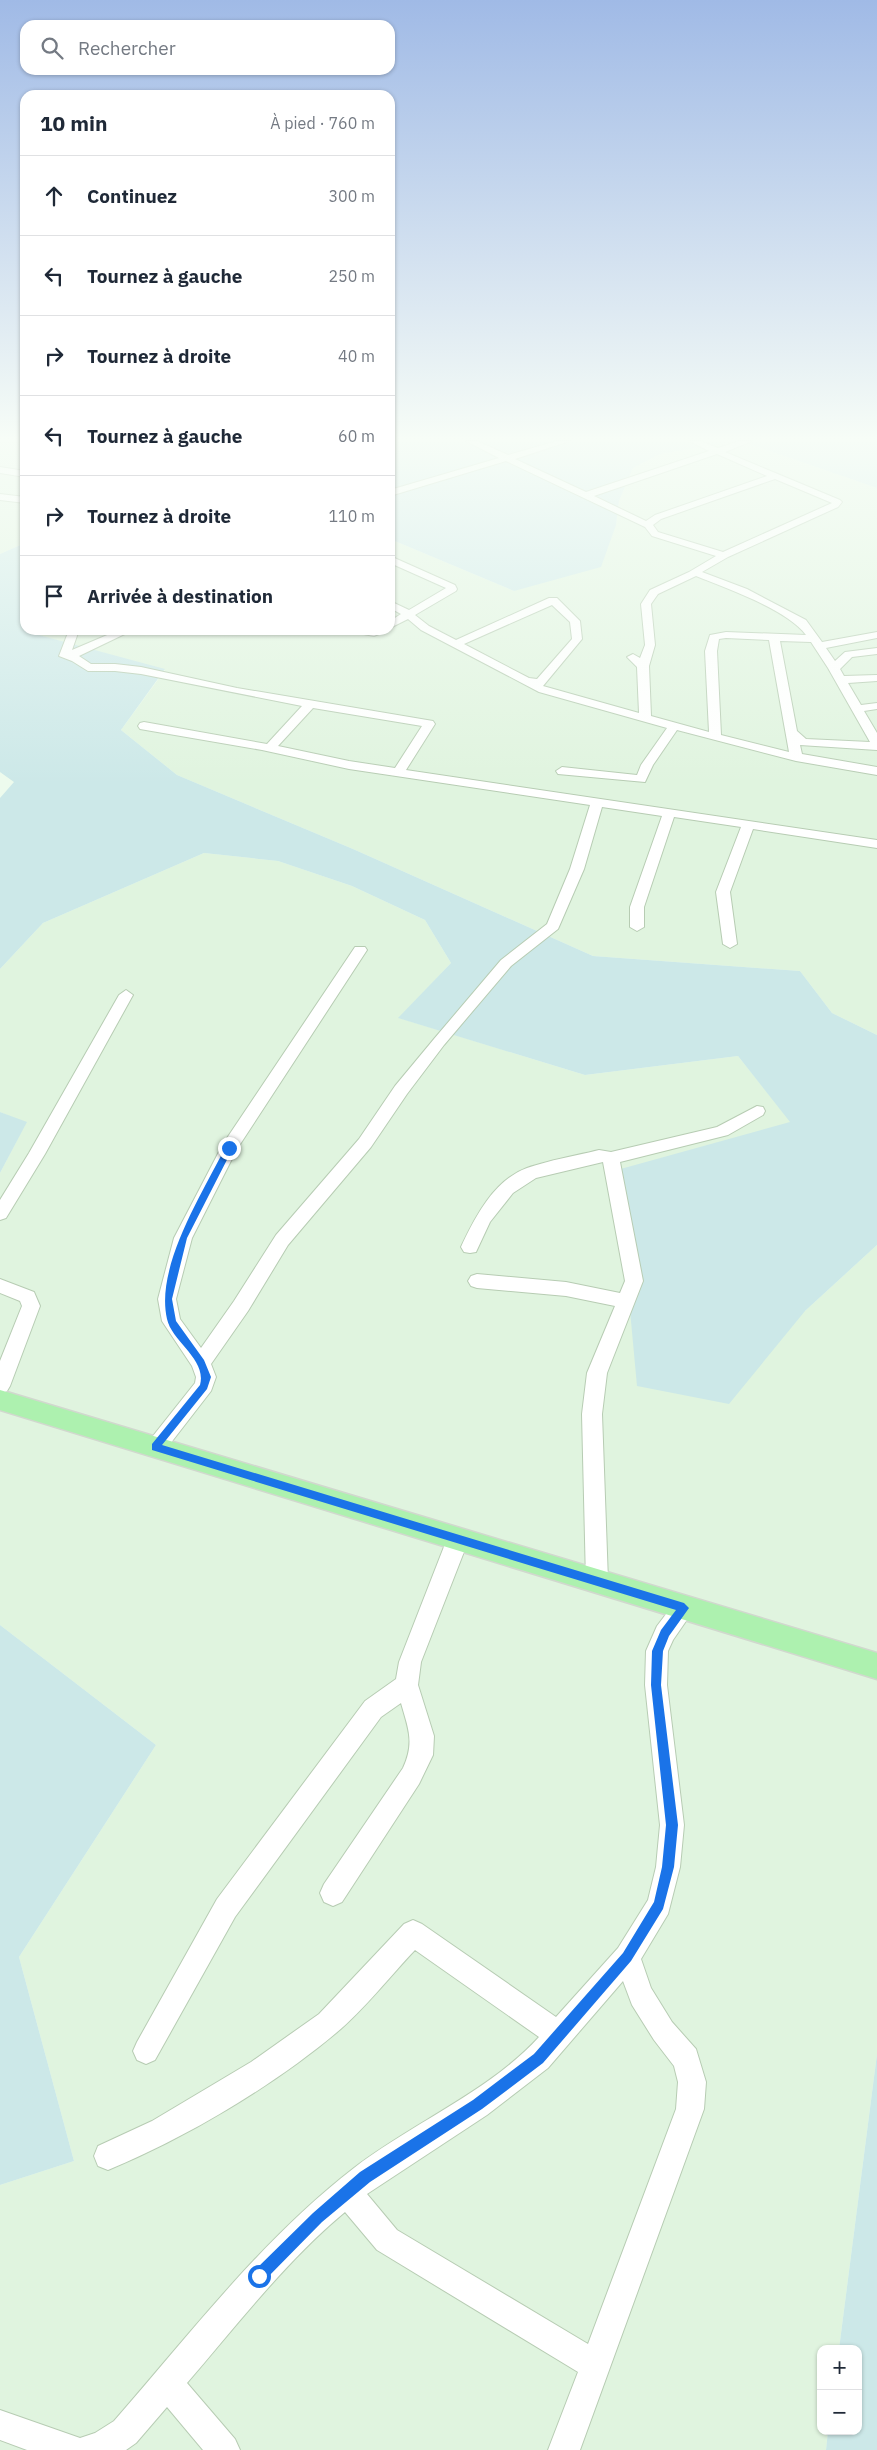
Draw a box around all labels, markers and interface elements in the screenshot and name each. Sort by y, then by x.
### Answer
search box [20,20,395,75]
icon: search [38,34,66,62]
text: Rechercher [78,36,176,60]
text: 10 min [40,109,107,137]
text: À pied · 760 m [270,113,375,133]
icon: ahead [40,182,68,210]
text: Continuez [87,184,177,208]
text: 300 m [328,186,375,206]
icon: left [40,262,68,290]
text: Tournez à gauche [87,264,243,288]
text: 250 m [328,266,375,286]
icon: right [40,342,68,370]
text: Tournez à droite [87,344,231,368]
text: 40 m [338,346,375,366]
icon: left [40,422,68,450]
text: Tournez à gauche [87,424,243,448]
text: 60 m [338,426,375,446]
icon: right [40,502,68,530]
text: Tournez à droite [87,504,231,528]
text: 110 m [328,506,375,526]
icon: arrive [40,582,68,610]
text: Arrivée à destination [87,584,273,608]
route end [218,1137,241,1160]
route start [248,2265,271,2288]
map controls [817,2345,862,2435]
button: + [817,2345,862,2390]
button: − [817,2390,862,2435]

